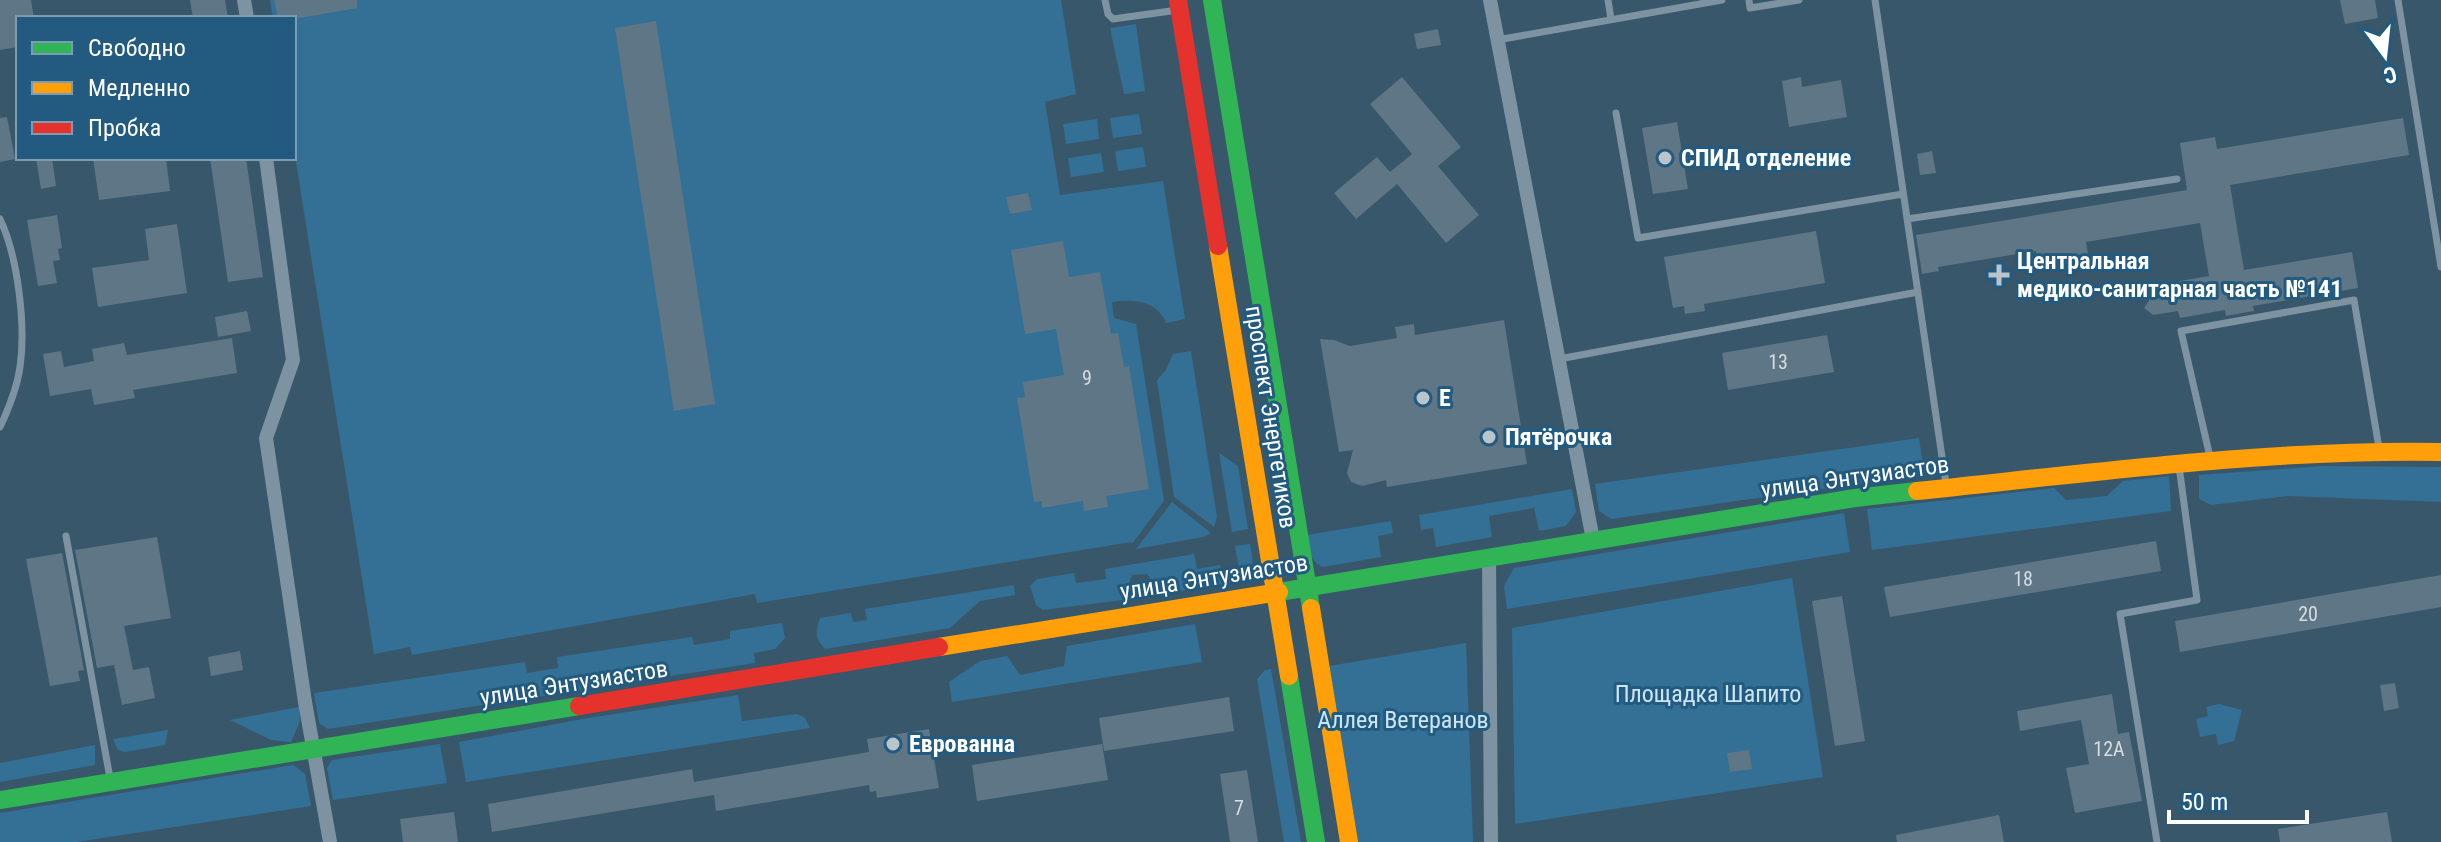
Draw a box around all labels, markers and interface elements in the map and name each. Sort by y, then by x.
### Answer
legend [16,16,296,160]
north arrow [2345,16,2425,96]
text: Свободно [88,34,186,62]
text: С [2381,61,2399,89]
text: Медленно [88,74,190,102]
text: Пробка [88,114,161,142]
place label: СПИД отделение [1681,144,1851,172]
marker: СПИД отделение [1656,149,1674,167]
place label: Центральная медико-санитарная часть №141 [2017,247,2342,303]
marker: Центральная медико-санитарная часть №141 [1988,264,2010,286]
street label: проспект Энергетиков [1240,304,1302,530]
house number: 13 [1768,350,1788,374]
house number: 9 [1082,366,1092,390]
place label: Е [1439,384,1451,412]
marker: Е [1414,389,1432,407]
place label: Пятёрочка [1505,423,1612,451]
marker: Пятёрочка [1480,428,1498,446]
street label: улица Энтузиастов [1759,450,1951,504]
street label: улица Энтузиастов [1118,548,1310,606]
house number: 18 [2013,567,2033,591]
house number: 20 [2298,602,2318,626]
street label: улица Энтузиастов [478,654,670,712]
park label: Площадка Шапито [1615,680,1801,708]
park label: Аллея Ветеранов [1317,706,1489,734]
place label: Еврованна [909,730,1015,758]
marker: Еврованна [884,735,902,753]
house number: 12А [2093,737,2125,761]
scale bar [2169,774,2307,824]
text: 50 m [2181,788,2228,816]
house number: 7 [1234,796,1244,820]

